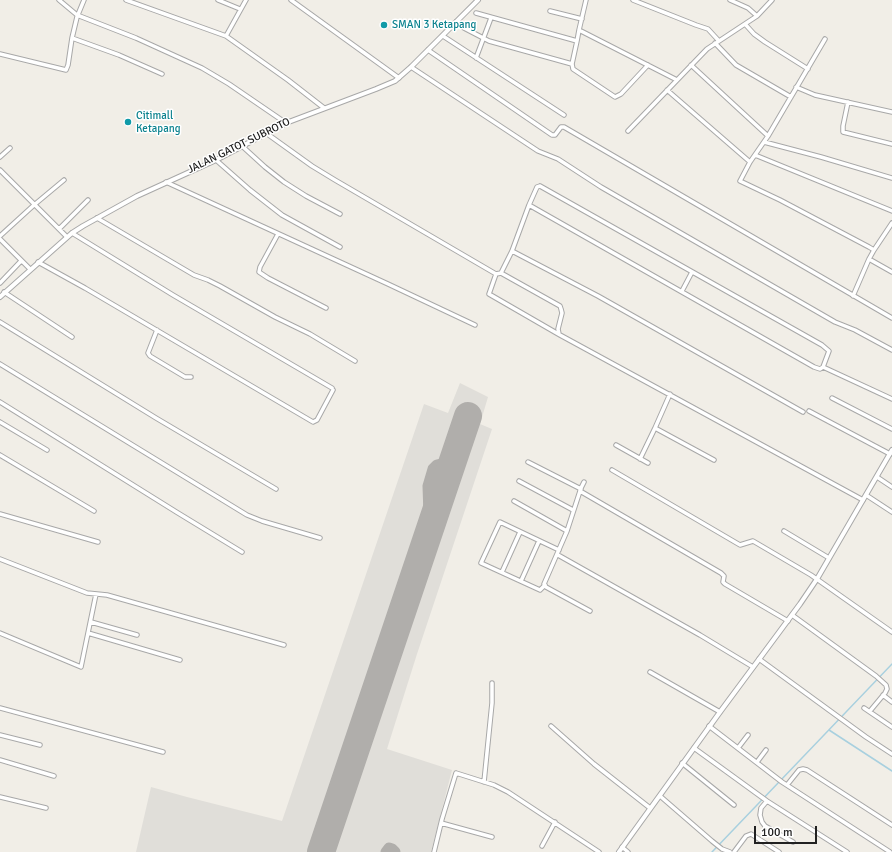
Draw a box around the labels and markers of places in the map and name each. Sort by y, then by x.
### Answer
place label: SMAN 3 Ketapang [392,18,476,32]
marker: SMAN 3 Ketapang [379,20,389,30]
place label: Citimall Ketapang [136,109,181,135]
marker: Citimall Ketapang [123,117,133,127]

